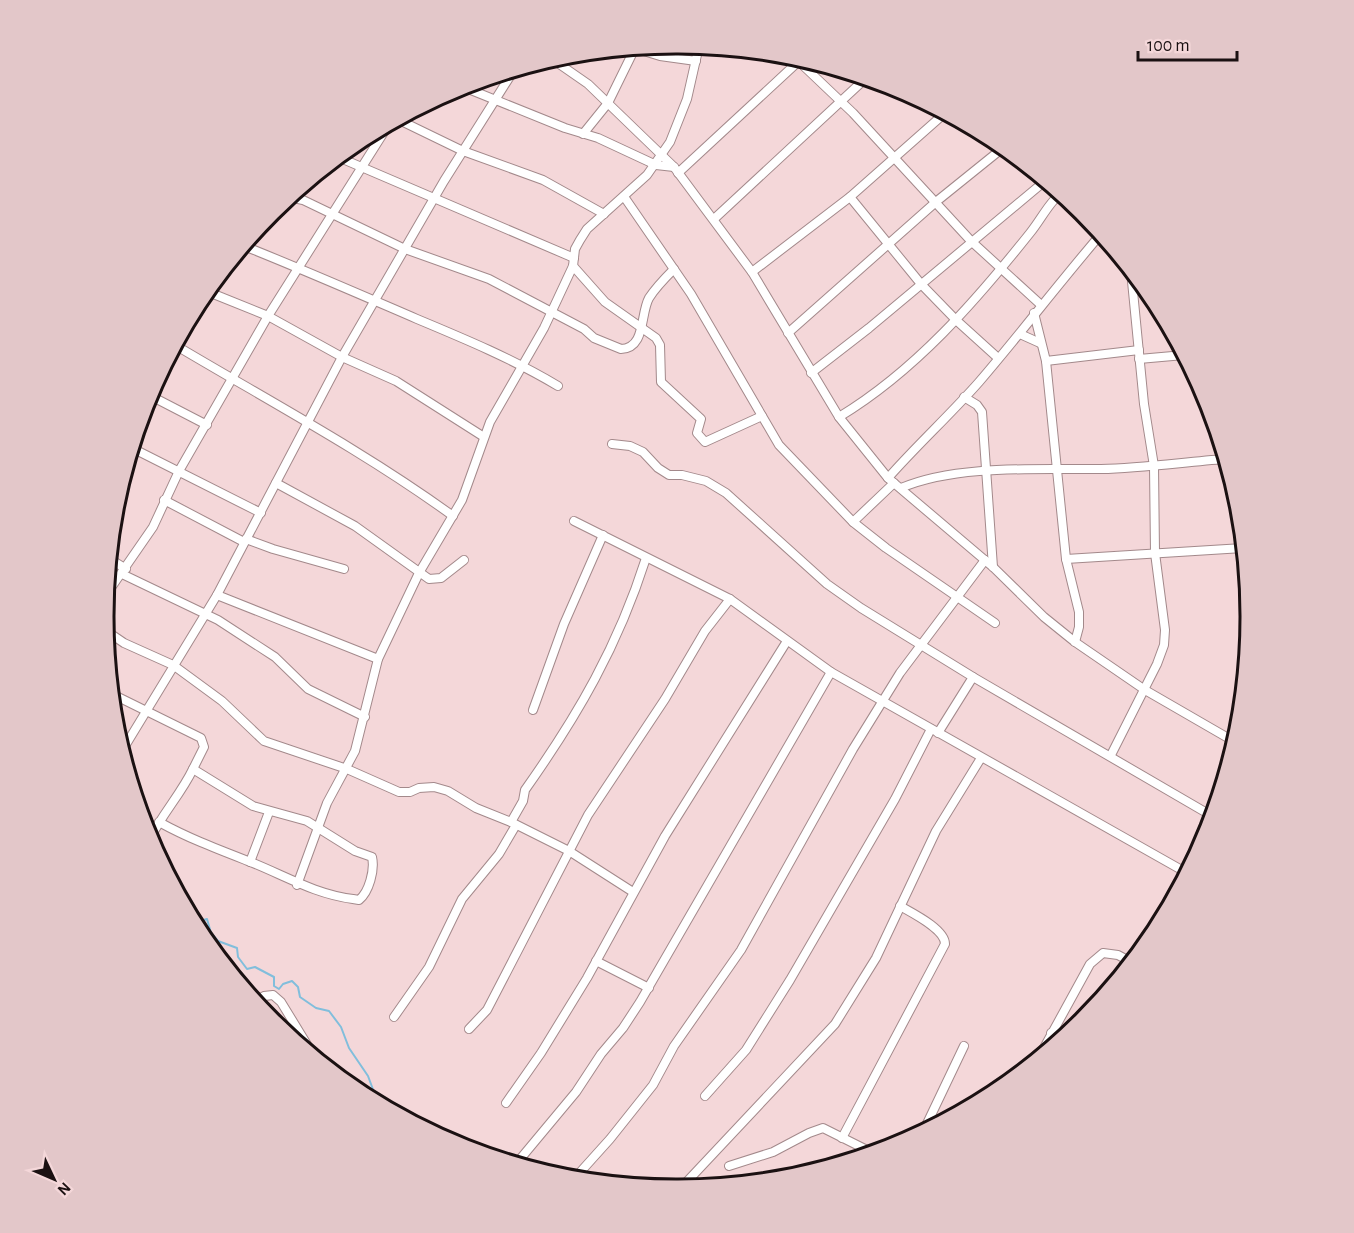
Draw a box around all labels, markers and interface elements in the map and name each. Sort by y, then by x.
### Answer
scale bar [1138,24,1237,62]
text: 100 m [1147,37,1190,55]
north arrow [24,1149,84,1209]
text: N [54,1179,74,1198]

